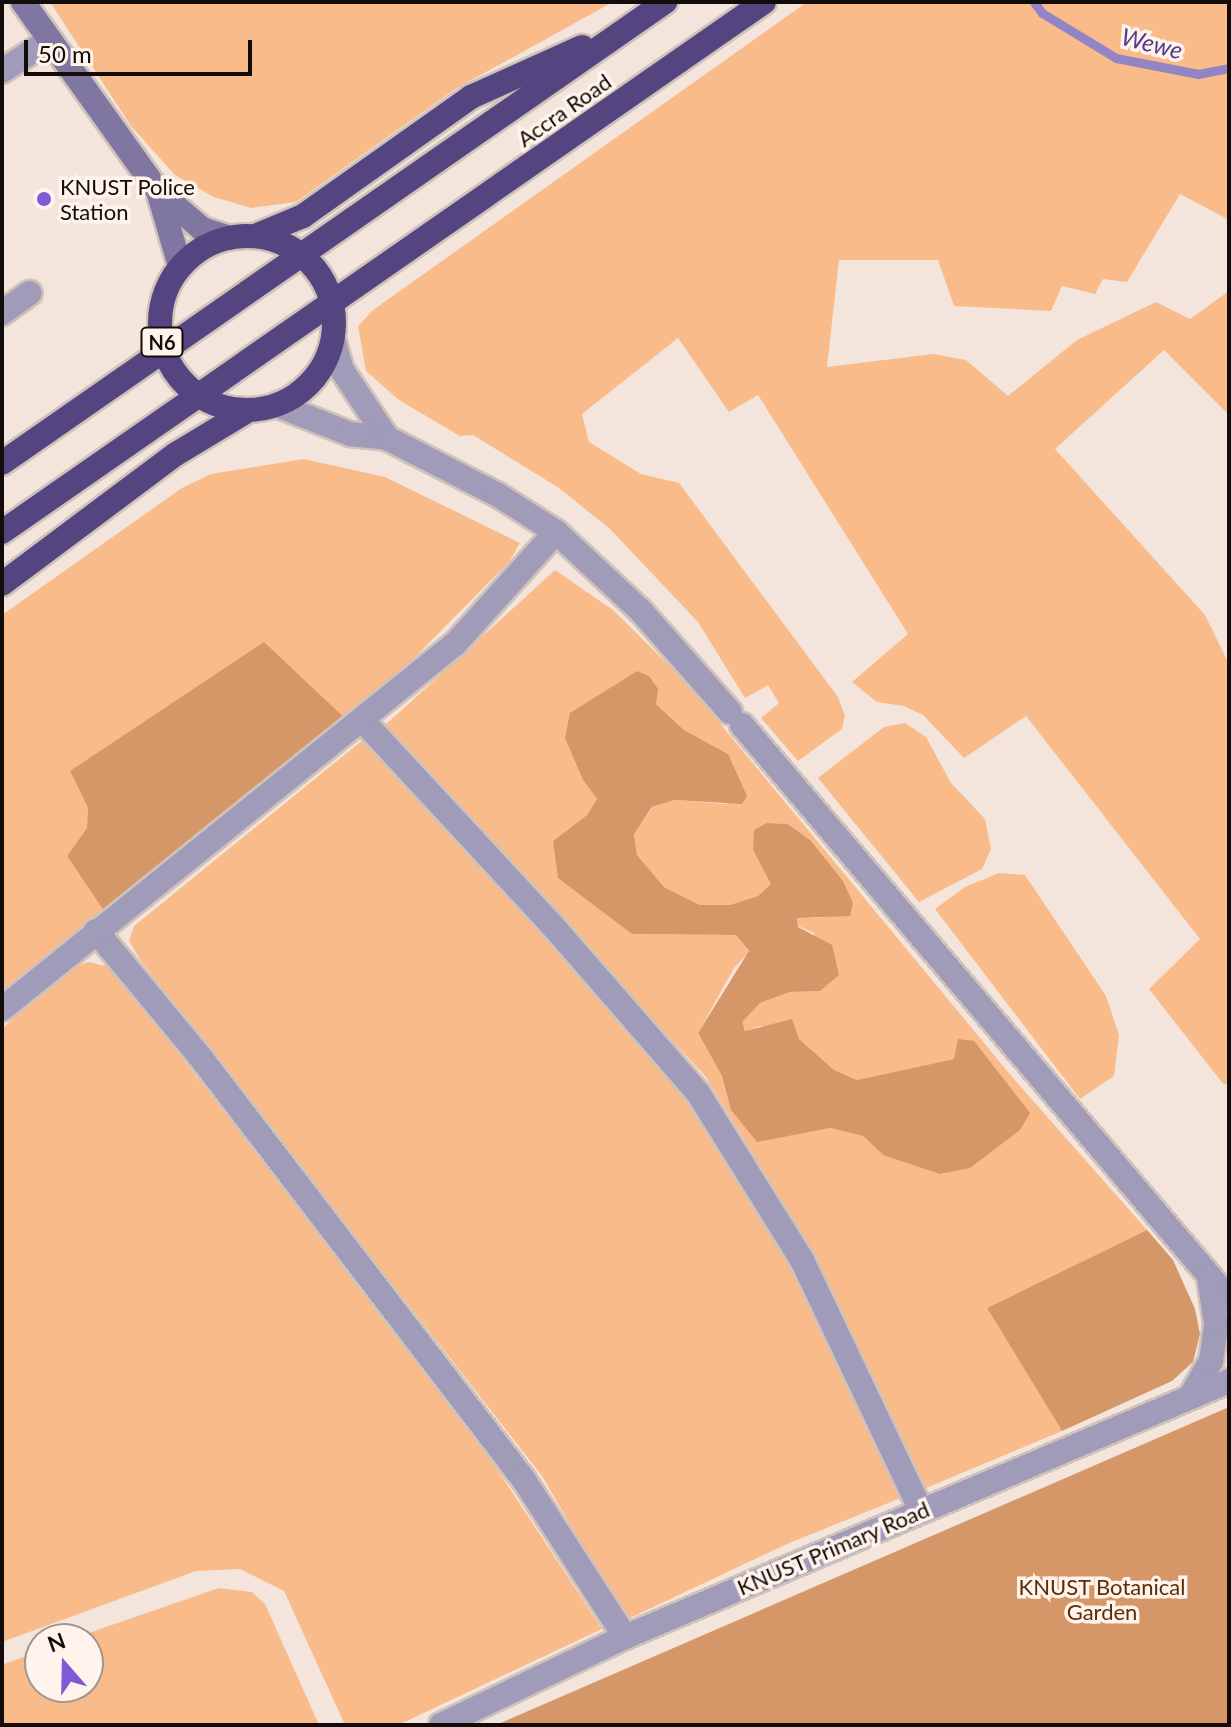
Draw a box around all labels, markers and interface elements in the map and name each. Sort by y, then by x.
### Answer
water label: Wewe [1119,22,1185,64]
scale bar [28,24,256,74]
text: 50 m [38,39,92,68]
street label: Accra Road [512,68,616,152]
place label: KNUST Police Station [60,173,196,224]
marker: KNUST Police Station [35,190,53,208]
road number: N6 [140,326,184,358]
street label: KNUST Primary Road [732,1495,934,1601]
park label: KNUST Botanical Garden [1018,1573,1186,1624]
north arrow [24,1623,104,1703]
text: N [44,1626,69,1657]

